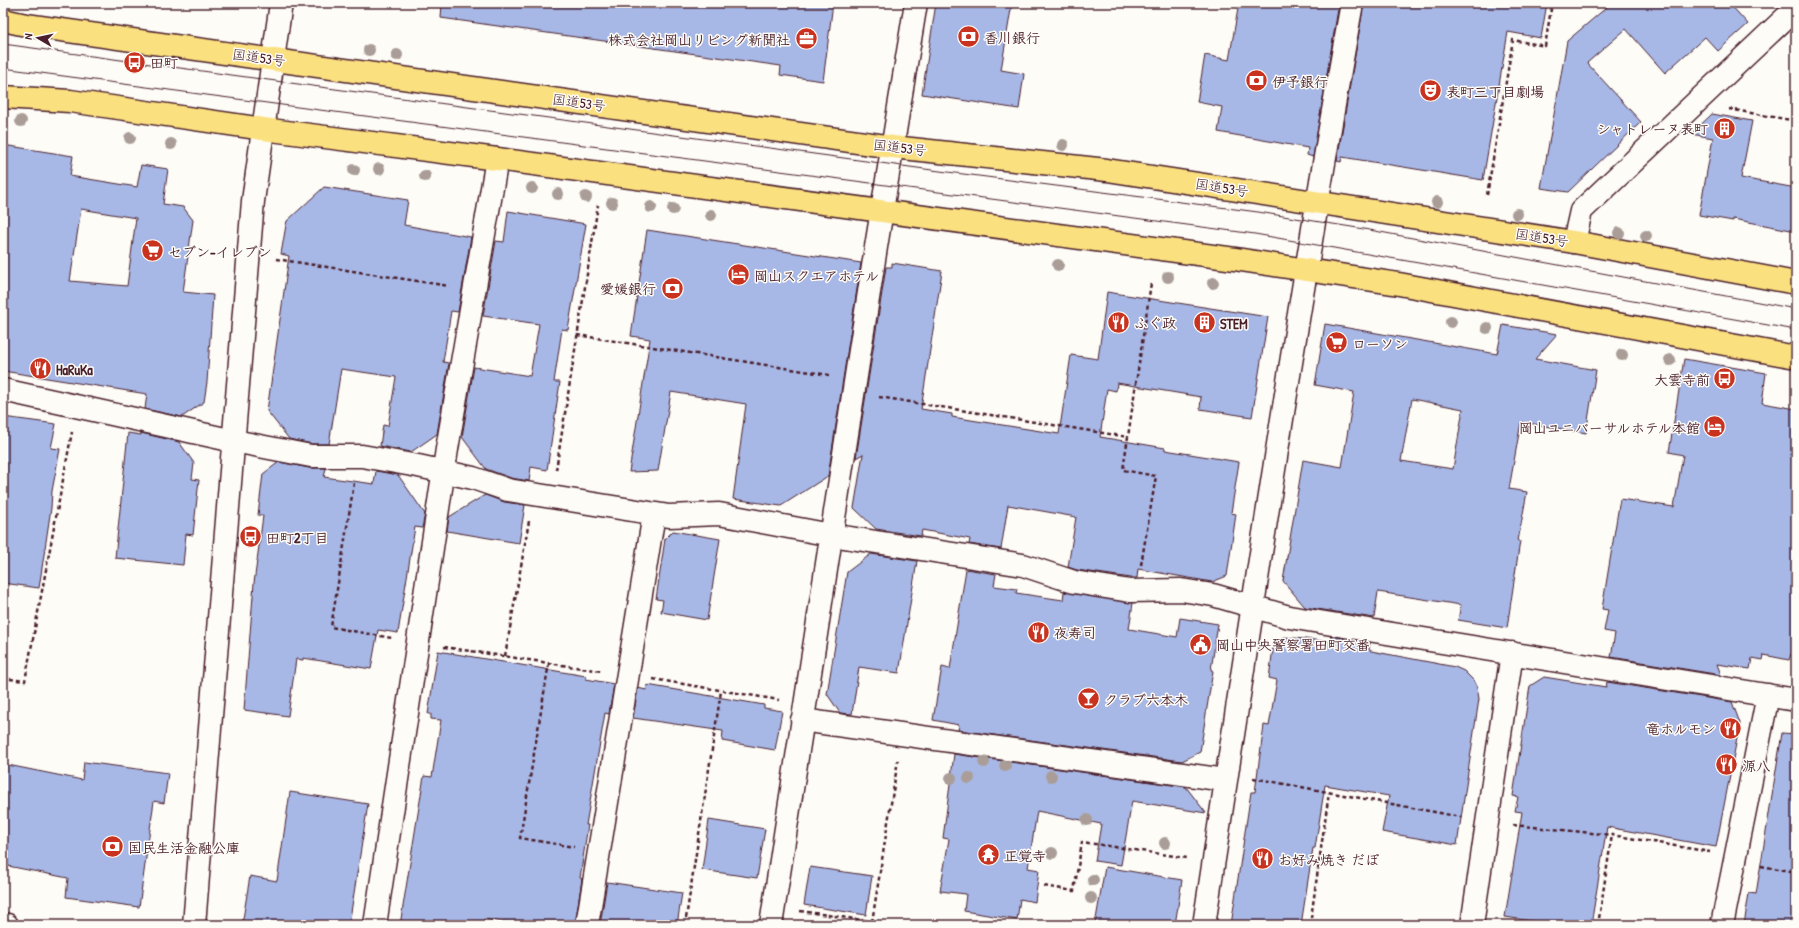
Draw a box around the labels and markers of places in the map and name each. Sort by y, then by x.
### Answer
bank icon: 香川銀行 [956,24,982,50]
office icon: 株式会社岡山リビング新聞社 [793,26,819,52]
place label: 香川銀行 [984,28,1040,47]
place label: 株式会社岡山リビング新聞社 [608,30,790,49]
bus stop icon: 田町 [122,49,148,75]
place label: 田町 [150,53,178,72]
bank icon: 伊予銀行 [1244,68,1270,94]
place label: 伊予銀行 [1272,72,1328,91]
theatre icon: 表町三丁目劇場 [1417,78,1443,104]
place label: 表町三丁目劇場 [1446,82,1544,101]
building icon: シャトレーヌ表町 [1711,115,1737,141]
place label: シャトレーヌ表町 [1597,119,1708,138]
supermarket icon: セブン-イレブン [139,238,165,264]
place label: セブン-イレブン [168,242,272,261]
hotel icon: 岡山スクエアホテル [725,262,751,288]
place label: 岡山スクエアホテル [754,266,879,285]
bank icon: 愛媛銀行 [659,275,685,301]
place label: 愛媛銀行 [600,279,656,298]
restaurant icon: ふぐ政 [1106,309,1132,335]
building icon: STEM [1191,310,1217,336]
place label: ふぐ政 [1134,313,1176,332]
place label: STEM [1220,314,1248,333]
supermarket icon: ローソン [1324,330,1350,356]
place label: ローソン [1352,334,1408,353]
restaurant icon: HaRuKa [27,356,53,382]
place label: HaRuKa [56,360,93,379]
bus stop icon: 大雲寺前 [1712,366,1738,392]
place label: 大雲寺前 [1654,370,1710,389]
hotel icon: 岡山ユニバーサルホテル本館 [1702,414,1728,440]
place label: 岡山ユニバーサルホテル本館 [1519,418,1700,437]
bus stop icon: 田町2丁目 [237,524,263,550]
place label: 田町2丁目 [266,528,329,547]
restaurant icon: 夜寿司 [1025,619,1051,645]
place label: 夜寿司 [1054,623,1096,642]
public building icon: 岡山中央警察署田町交番 [1187,631,1213,657]
place label: 岡山中央警察署田町交番 [1216,635,1370,654]
bar icon: クラブ六本木 [1076,686,1102,712]
place label: クラブ六本木 [1104,690,1188,709]
restaurant icon: 竜ホルモン [1718,715,1744,741]
place label: 竜ホルモン [1646,719,1716,738]
restaurant icon: 源八 [1714,752,1740,778]
place label: 源八 [1742,756,1770,775]
bank icon: 国民生活金融公庫 [100,834,126,860]
place label: 国民生活金融公庫 [128,838,240,857]
temple icon: 正覚寺 [975,842,1001,868]
place label: 正覚寺 [1004,846,1046,865]
restaurant icon: お好み焼き だぼ [1250,846,1276,872]
place label: お好み焼き だぼ [1278,850,1379,869]

